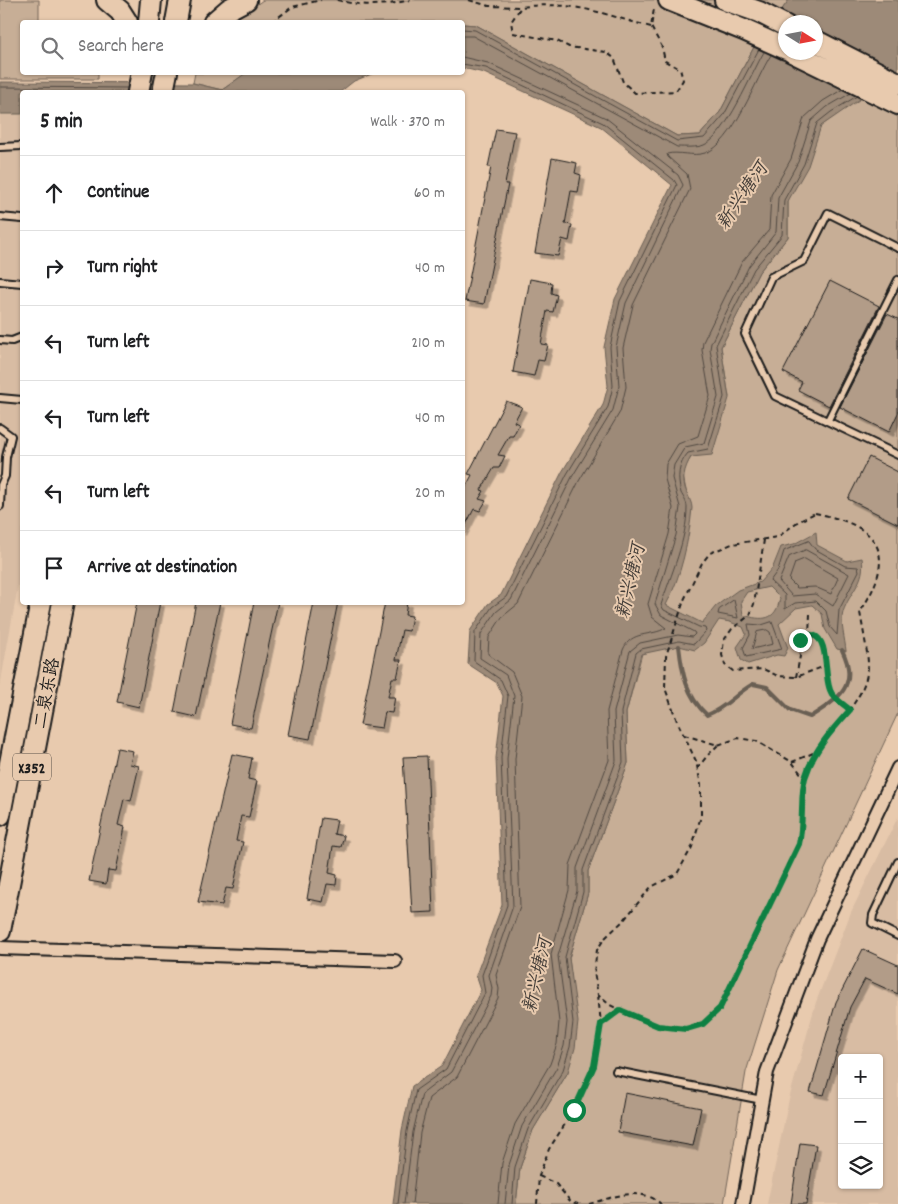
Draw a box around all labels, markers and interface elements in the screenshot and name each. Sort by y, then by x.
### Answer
north arrow [778,15,823,60]
search box [20,20,465,75]
icon: search [38,34,66,62]
text: Search here [78,34,164,61]
text: 5 min [40,108,83,138]
text: Walk · 370 m [370,111,445,134]
water label: 新兴塘河 [711,155,778,236]
icon: ahead [40,179,68,207]
text: Continue [87,180,149,207]
text: 60 m [414,182,445,205]
icon: right [40,254,68,282]
text: Turn right [87,255,158,282]
text: 40 m [415,257,445,280]
icon: left [40,329,68,357]
text: Turn left [87,330,150,357]
text: 210 m [411,332,445,355]
icon: left [40,404,68,432]
text: Turn left [87,405,150,432]
text: 40 m [415,407,445,430]
icon: left [40,479,68,507]
text: Turn left [87,480,150,507]
text: 20 m [415,482,445,505]
water label: 新兴塘河 [611,539,655,622]
icon: arrive [40,554,68,582]
text: Arrive at destination [87,555,237,582]
route end [789,629,812,652]
street label: 二泉东路 [29,656,68,731]
road number: X352 [13,754,51,780]
water label: 新兴塘河 [518,933,562,1016]
map controls [838,1054,883,1189]
button: + [838,1054,883,1099]
route start [563,1099,586,1122]
button: − [838,1099,883,1144]
button: layers [838,1144,883,1189]

